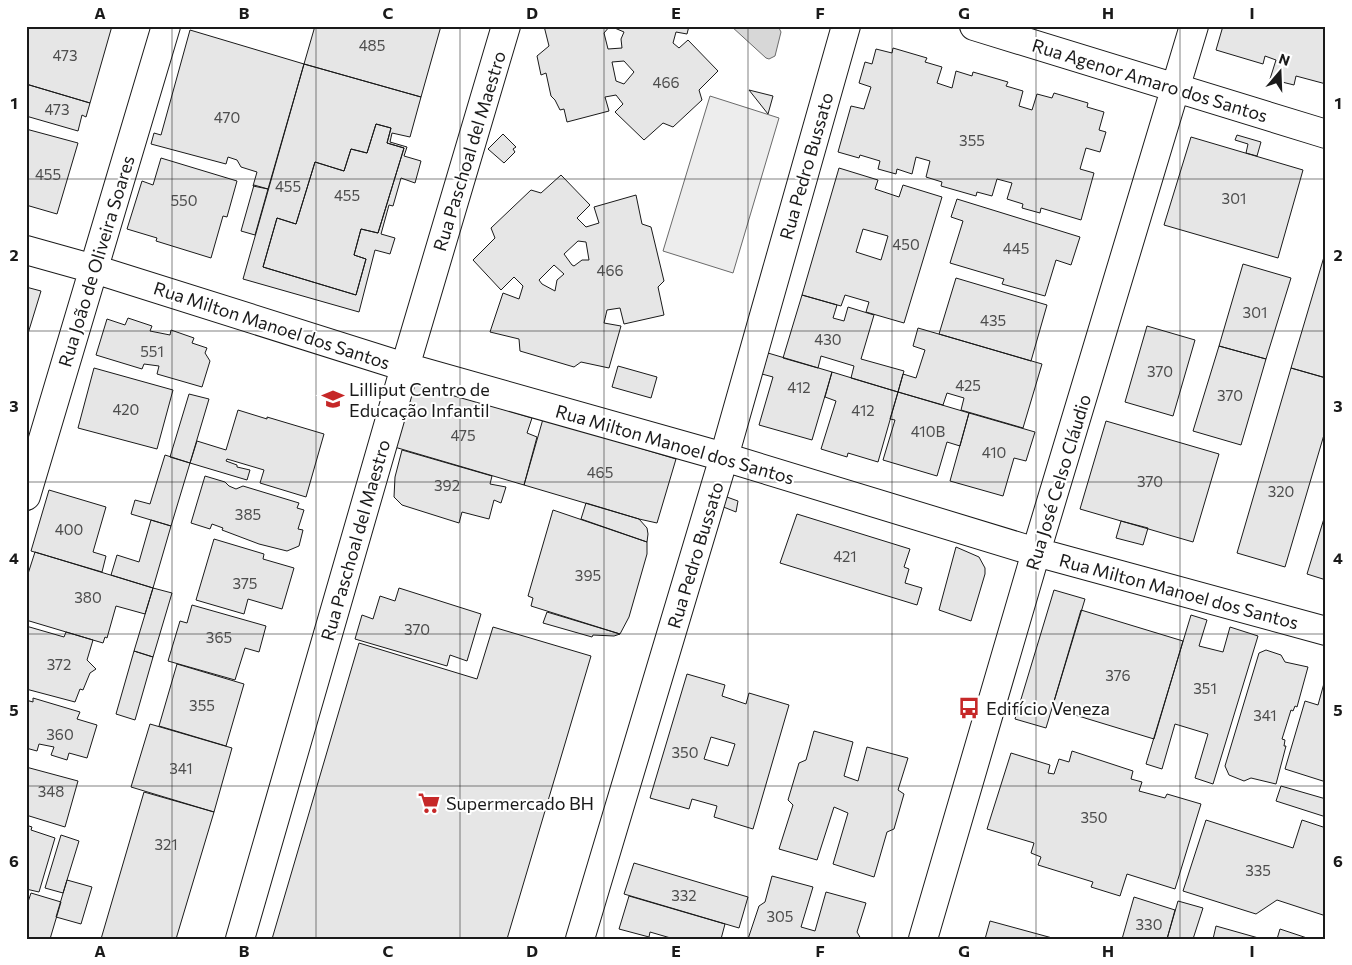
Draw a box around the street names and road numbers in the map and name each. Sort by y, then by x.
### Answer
street label: Rua Agenor Amaro dos Santos [1030,34,1270,126]
street label: Rua Paschoal del Maestro [428,48,510,254]
street label: Rua Pedro Bussato [774,90,838,242]
street label: Rua João de Oliveira Soares [53,153,139,369]
street label: Rua Milton Manoel dos Santos [151,276,393,374]
street label: Rua José Celso Cláudio [1021,391,1095,573]
street label: Rua Milton Manoel dos Santos [553,399,797,489]
street label: Rua Paschoal del Maestro [316,437,394,643]
street label: Rua Pedro Bussato [662,479,728,631]
street label: Rua Milton Manoel dos Santos [1057,548,1301,634]

